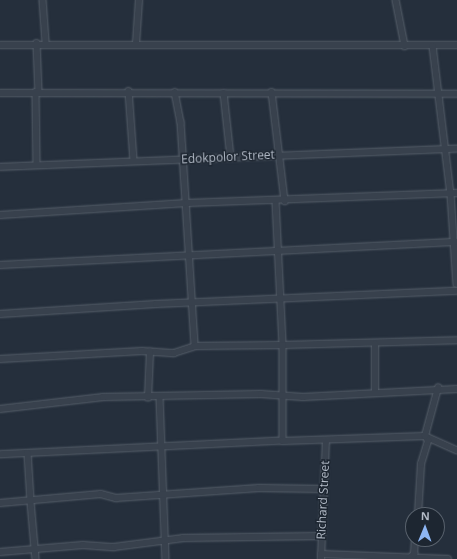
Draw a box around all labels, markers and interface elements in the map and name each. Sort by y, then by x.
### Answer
street label: Edokpolor Street [181,147,275,167]
street label: Richard Street [314,460,332,540]
north arrow [405,507,445,547]
text: N [421,508,430,523]

